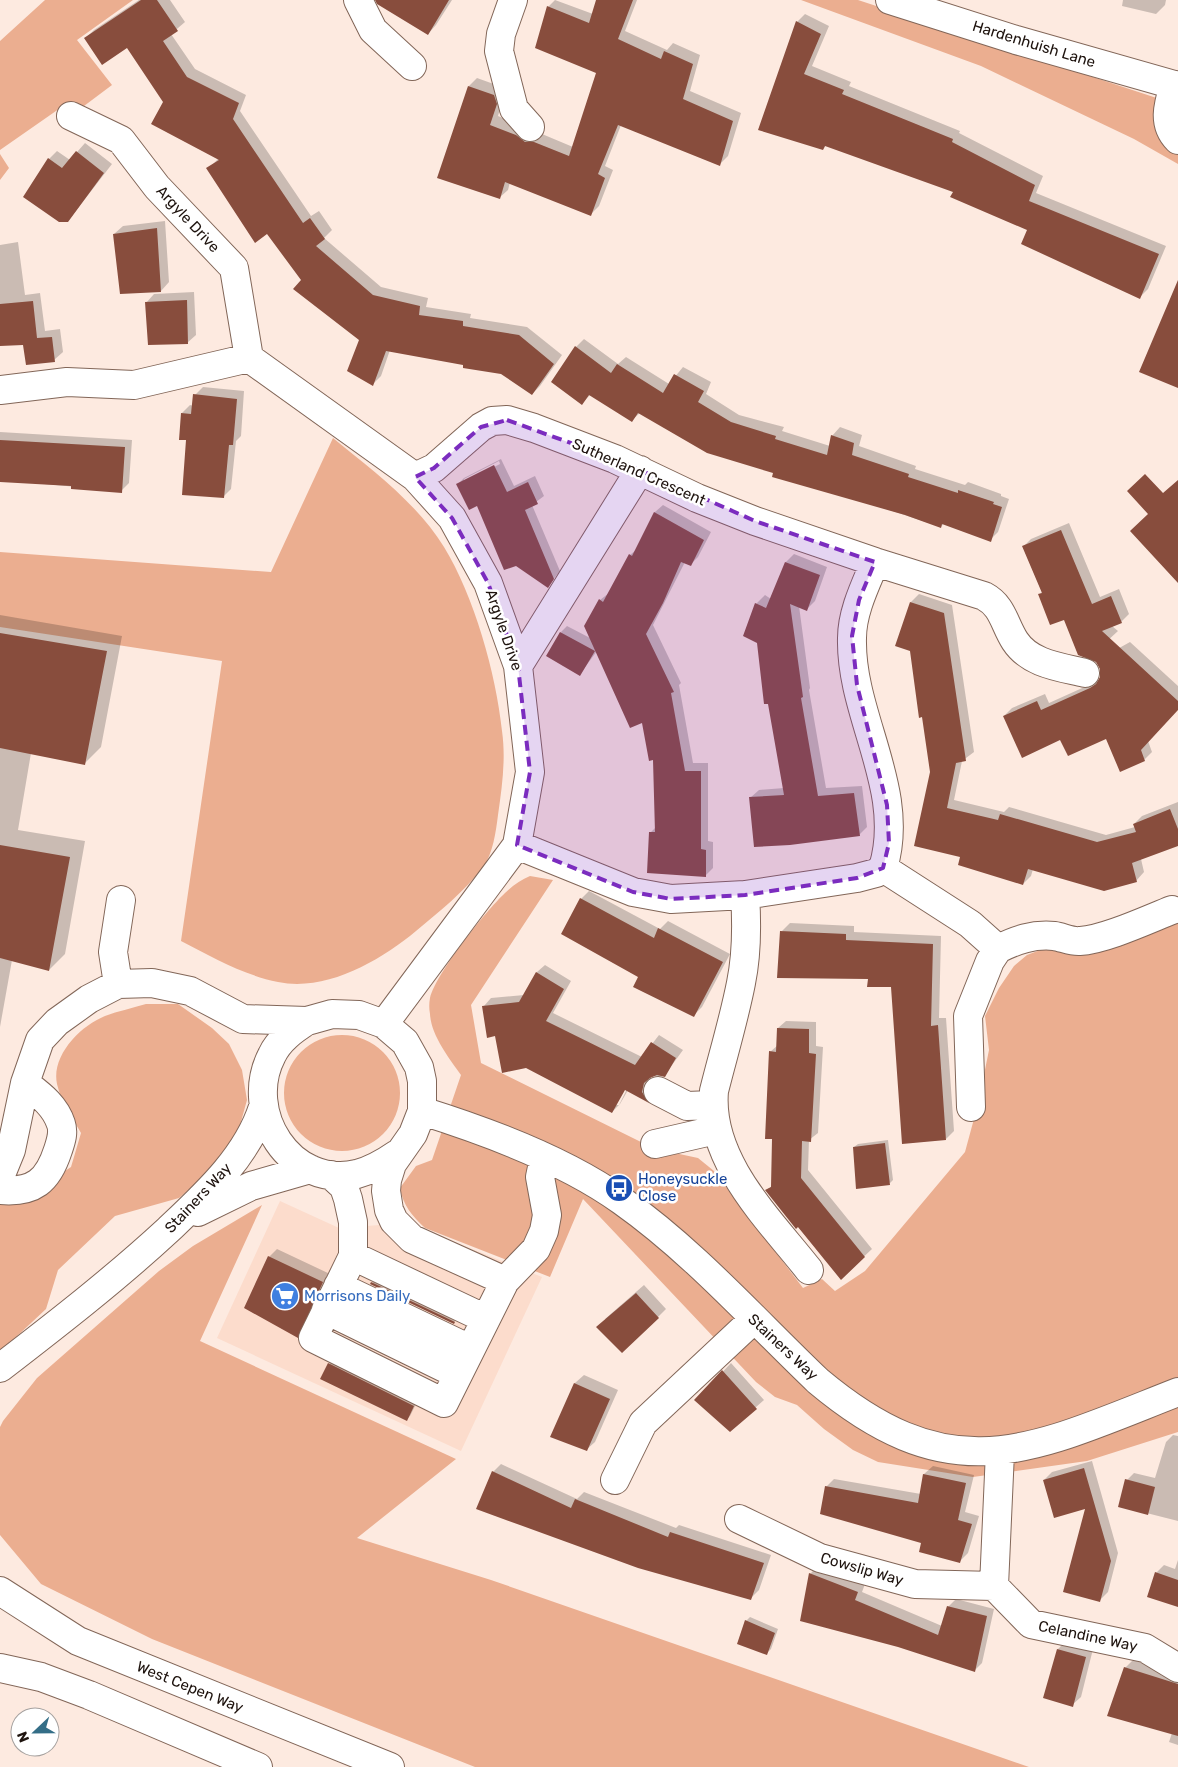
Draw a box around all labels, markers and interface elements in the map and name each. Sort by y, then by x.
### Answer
street label: Hardenhuish Lane [970,17,1098,71]
street label: Argyle Drive [153,182,223,256]
street label: Sutherland Crescent [569,434,709,510]
street label: Argyle Drive [482,587,526,673]
street label: Stainers Way [161,1159,235,1237]
place label: Honeysuckle Close [638,1170,727,1205]
bus stop icon: Honeysuckle Close [604,1173,634,1203]
supermarket icon: Morrisons Daily [270,1281,300,1311]
place label: Morrisons Daily [304,1287,410,1305]
street label: Stainers Way [744,1310,822,1384]
street label: Cowslip Way [818,1549,906,1589]
street label: Celandine Way [1037,1617,1139,1655]
street label: West Cepen Way [134,1657,246,1717]
north arrow [10,1707,60,1757]
text: N [14,1729,33,1745]

